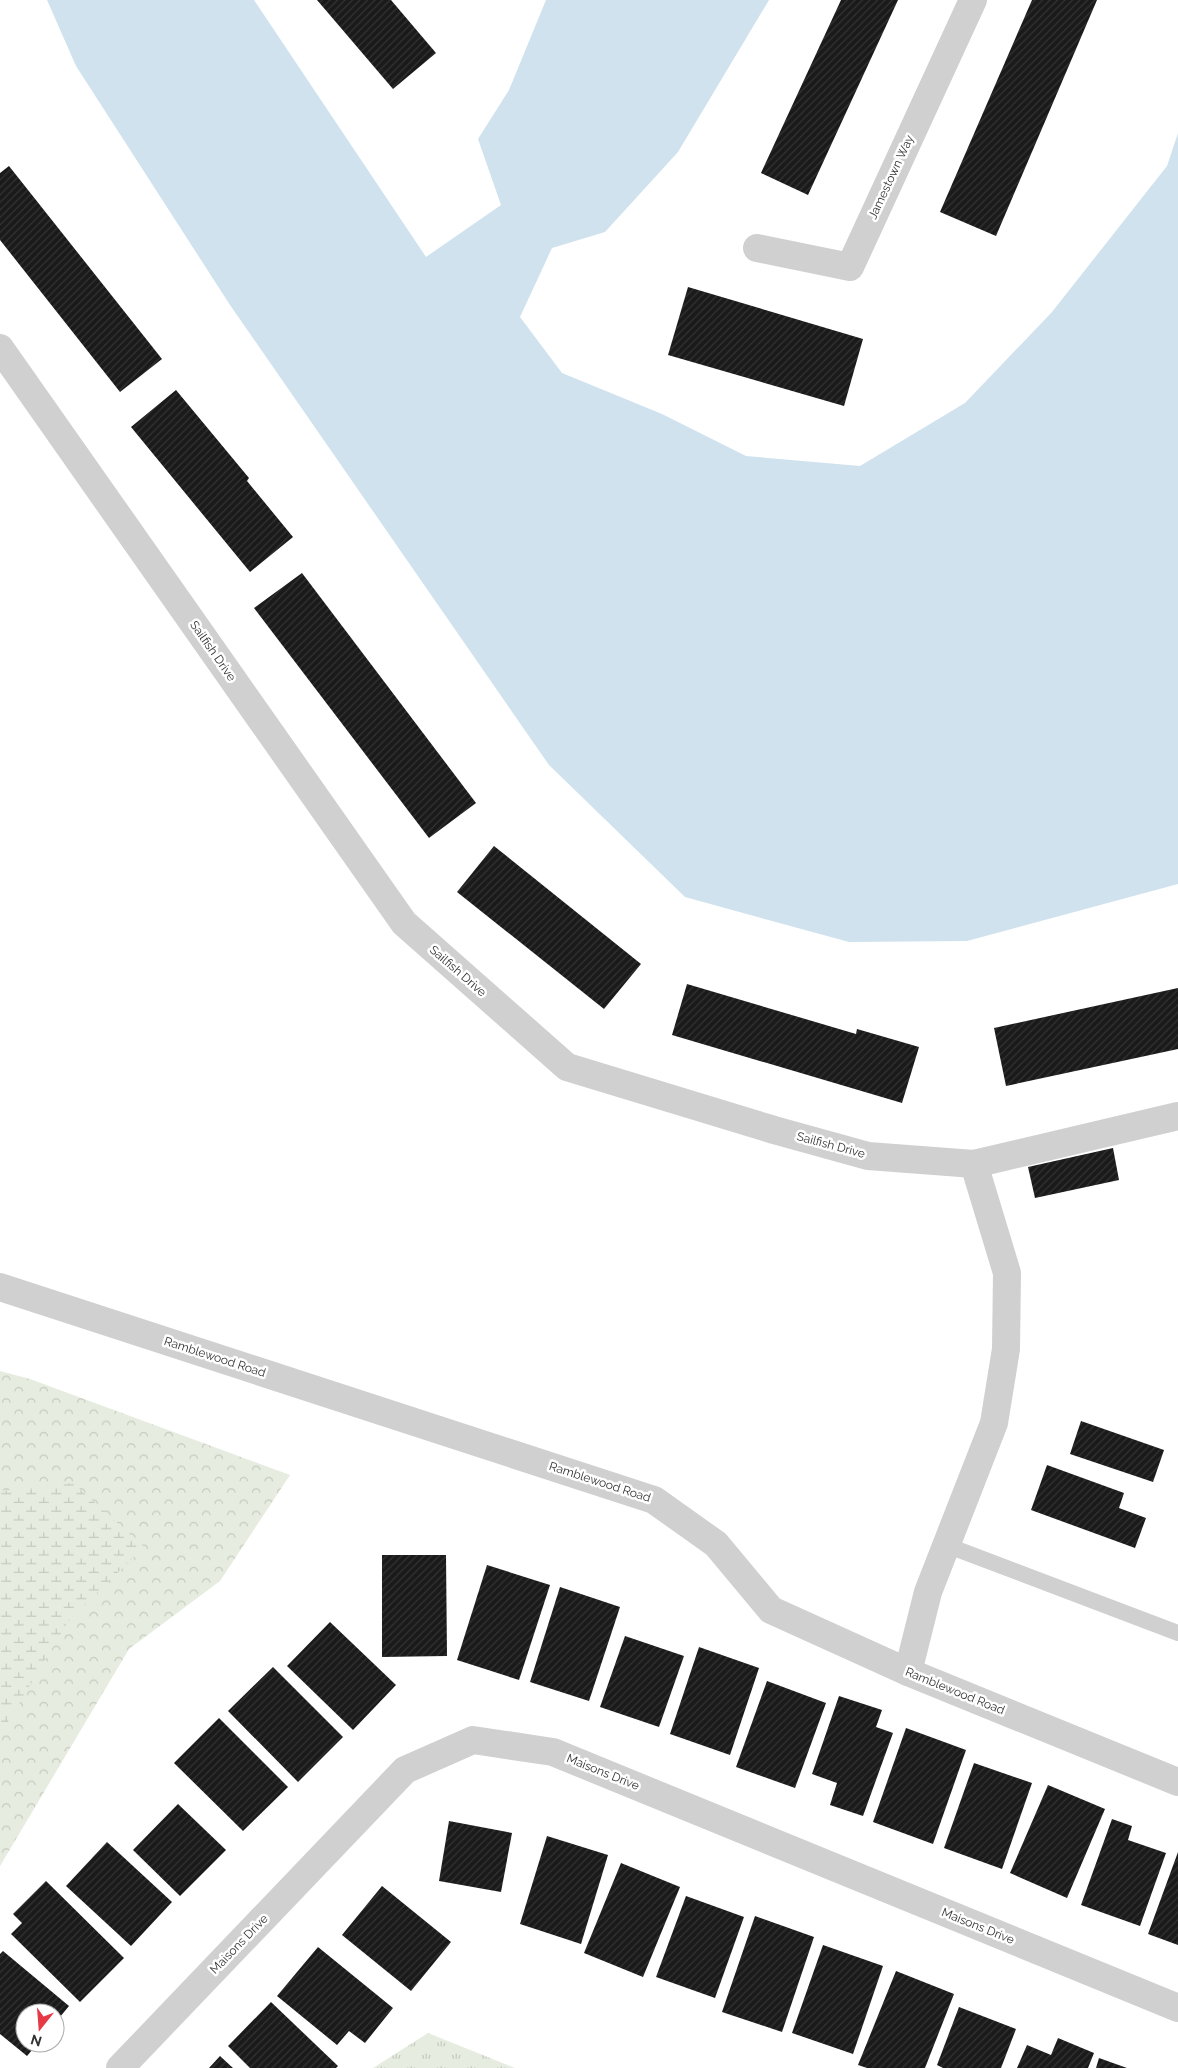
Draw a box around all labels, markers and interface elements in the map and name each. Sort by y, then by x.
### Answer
street label: Jamestown Way [865,132,917,221]
street label: Sailfish Drive [187,618,239,684]
street label: Sailfish Drive [427,943,489,999]
street label: Sailfish Drive [795,1129,867,1161]
street label: Ramblewood Road [162,1334,268,1380]
street label: Ramblewood Road [547,1459,653,1505]
street label: Ramblewood Road [903,1665,1007,1717]
street label: Maisons Drive [565,1751,641,1793]
street label: Maisons Drive [940,1905,1016,1947]
street label: Maisons Drive [207,1911,271,1977]
north arrow [15,2003,65,2053]
text: N [29,2031,44,2050]

